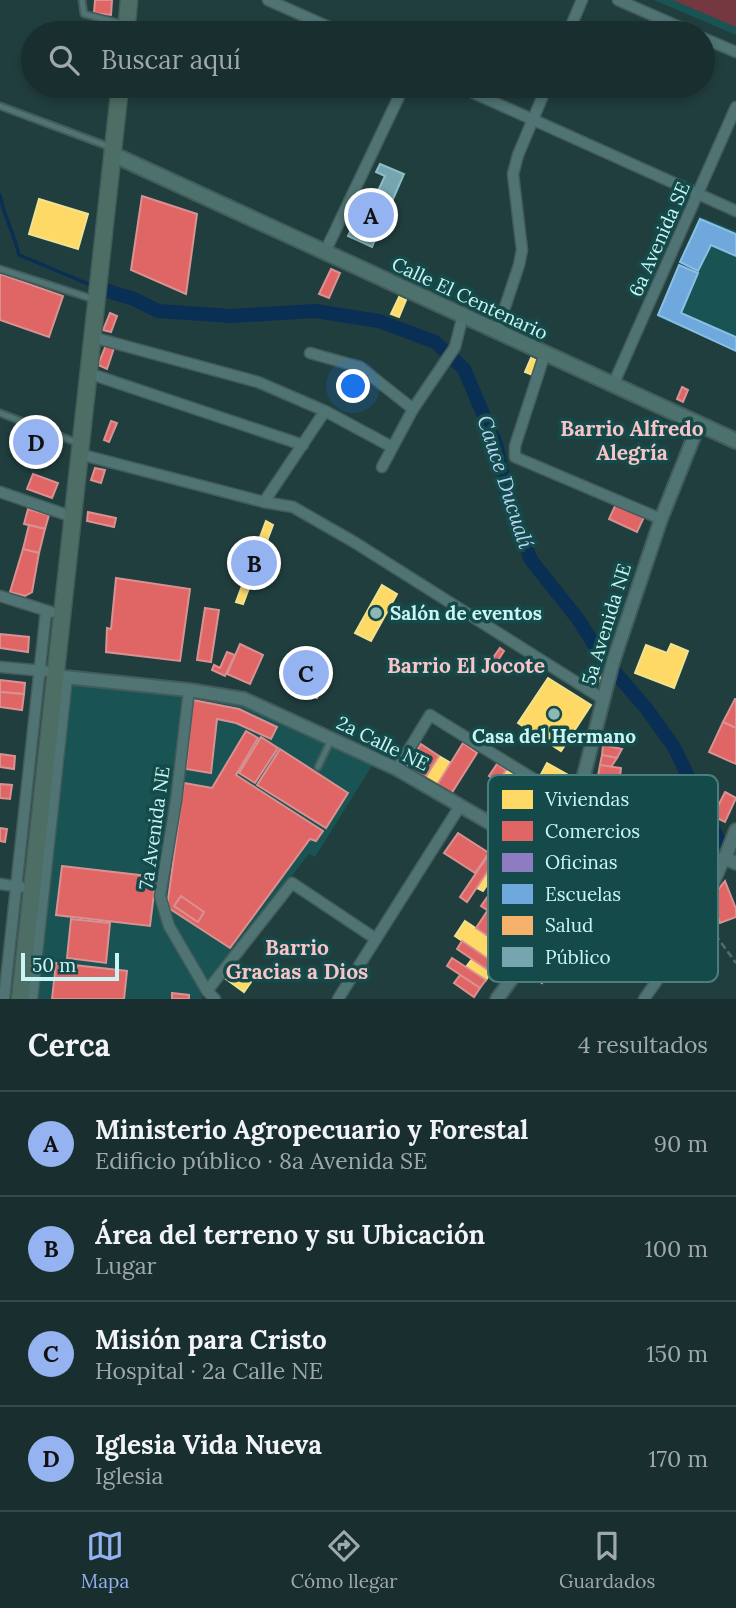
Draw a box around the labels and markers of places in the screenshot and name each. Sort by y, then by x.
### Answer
pin: A [348,189,394,241]
pin: D [13,416,59,468]
pin: B [231,537,277,589]
place label: Salón de eventos [390,601,542,625]
marker: Salón de eventos [368,605,384,621]
pin: C [283,647,329,699]
marker: Casa del Hermano [546,706,562,722]
place label: Casa del Hermano [472,724,636,748]

